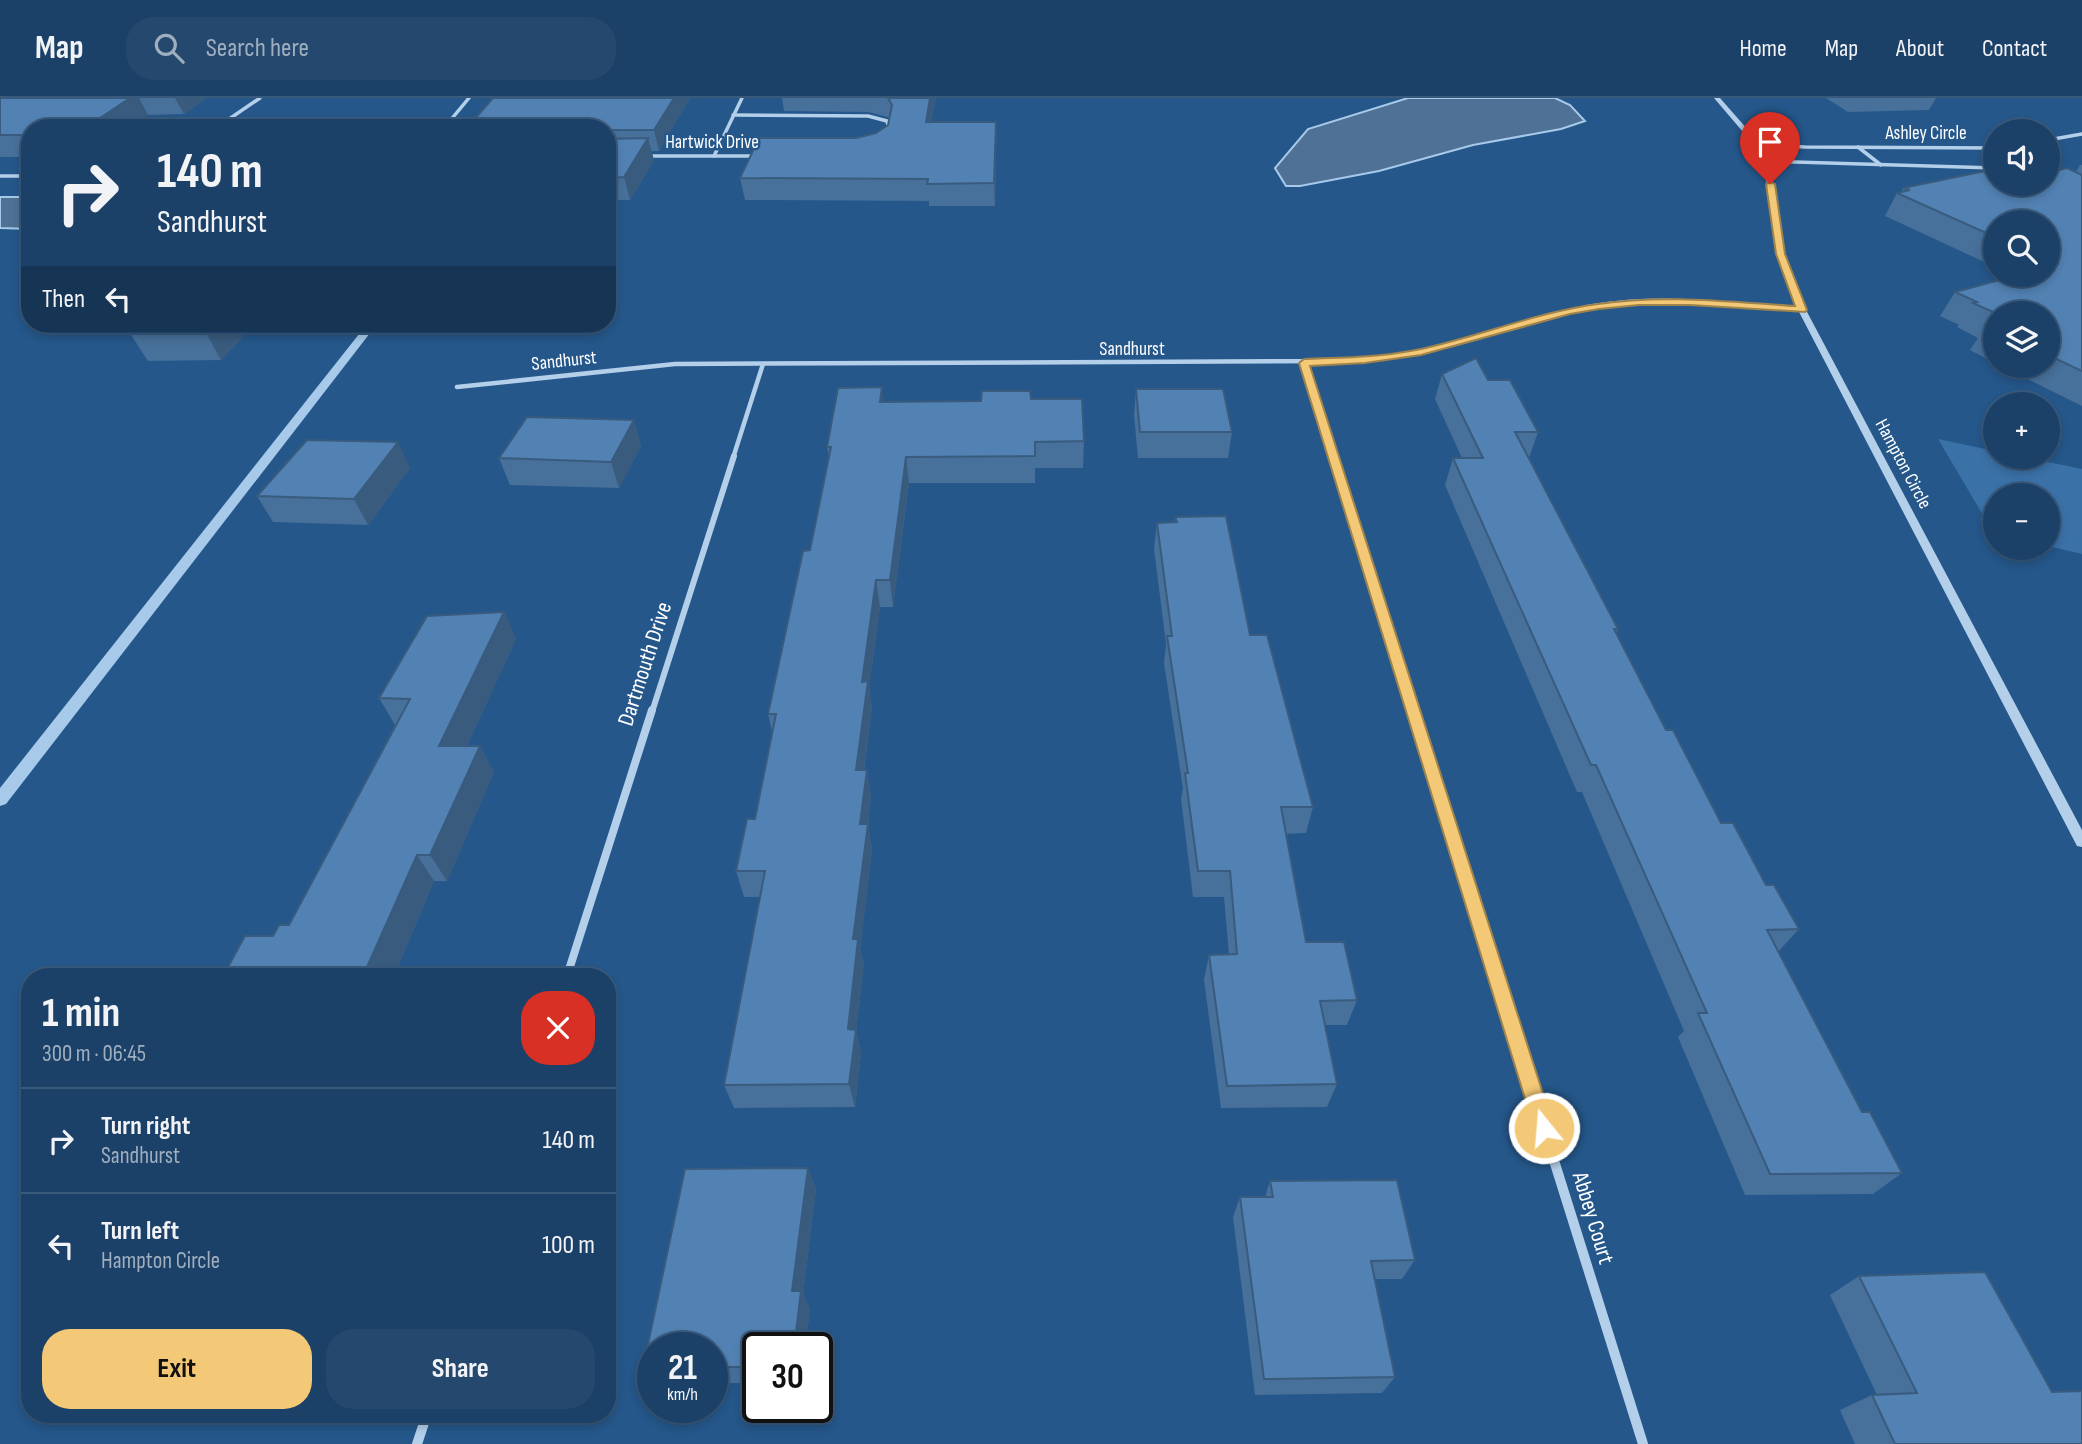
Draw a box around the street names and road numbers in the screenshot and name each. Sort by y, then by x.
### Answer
street label: Ashley Circle [1884,122,1967,145]
street label: Hartwick Drive [665,131,759,154]
street label: Sandhurst [1099,338,1165,361]
street label: Sandhurst [530,346,598,376]
street label: Hampton Circle [1870,415,1936,513]
street label: Dartmouth Drive [612,599,678,729]
street label: Abbey Court [1565,1168,1620,1267]

